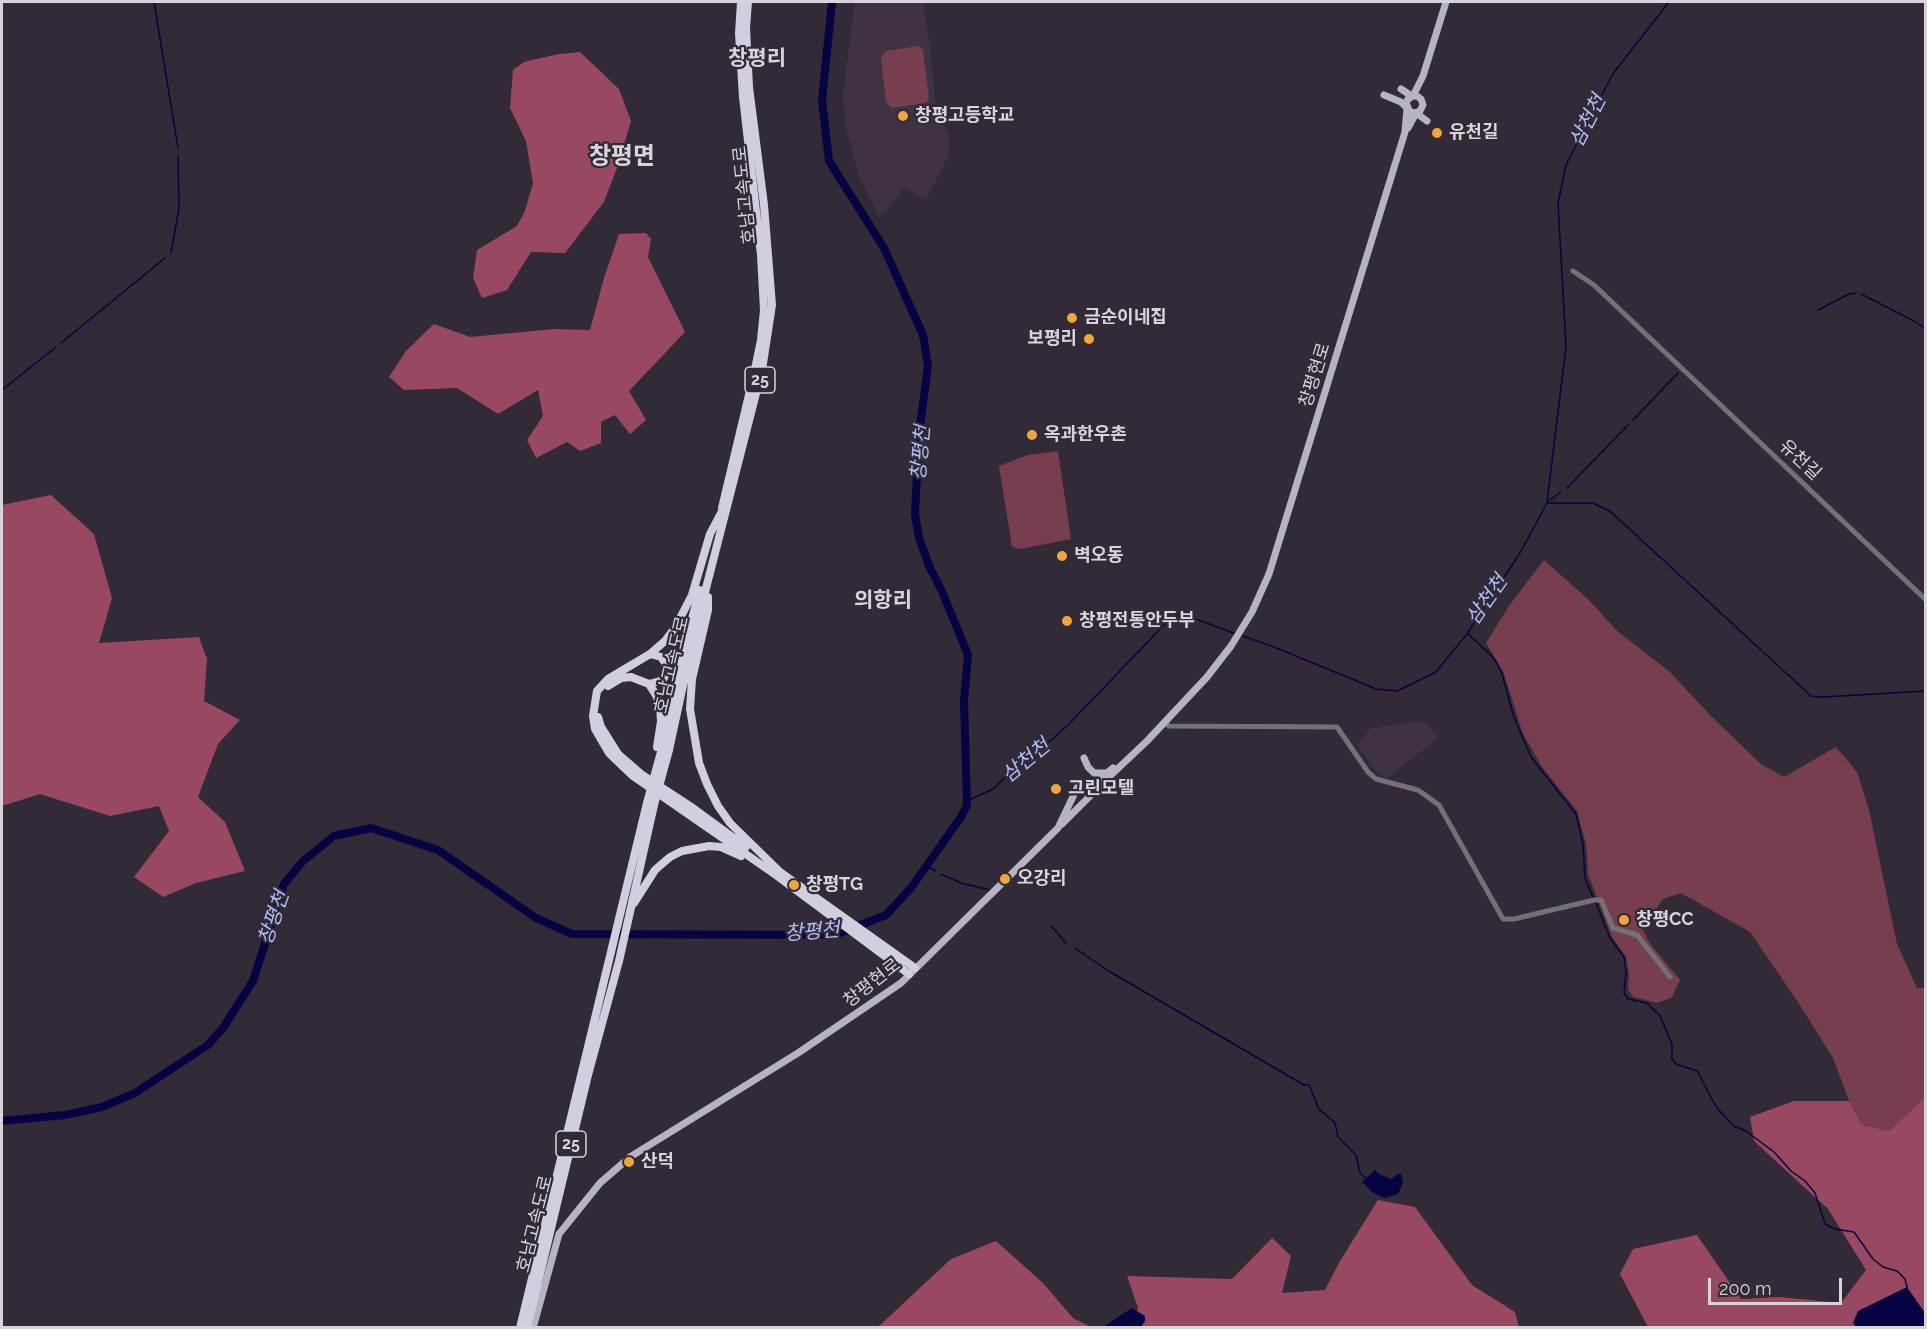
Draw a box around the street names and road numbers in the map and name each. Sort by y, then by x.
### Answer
street label: 호남고속도로 [729,144,761,246]
street label: 창평현로 [1295,340,1335,410]
road number: 25 [745,367,775,393]
street label: 유천길 [1774,435,1826,485]
street label: 호남고속도로 [650,614,694,716]
street label: 창평현로 [839,954,905,1012]
road number: 25 [556,1131,586,1157]
street label: 호남고속도로 [513,1173,557,1275]

